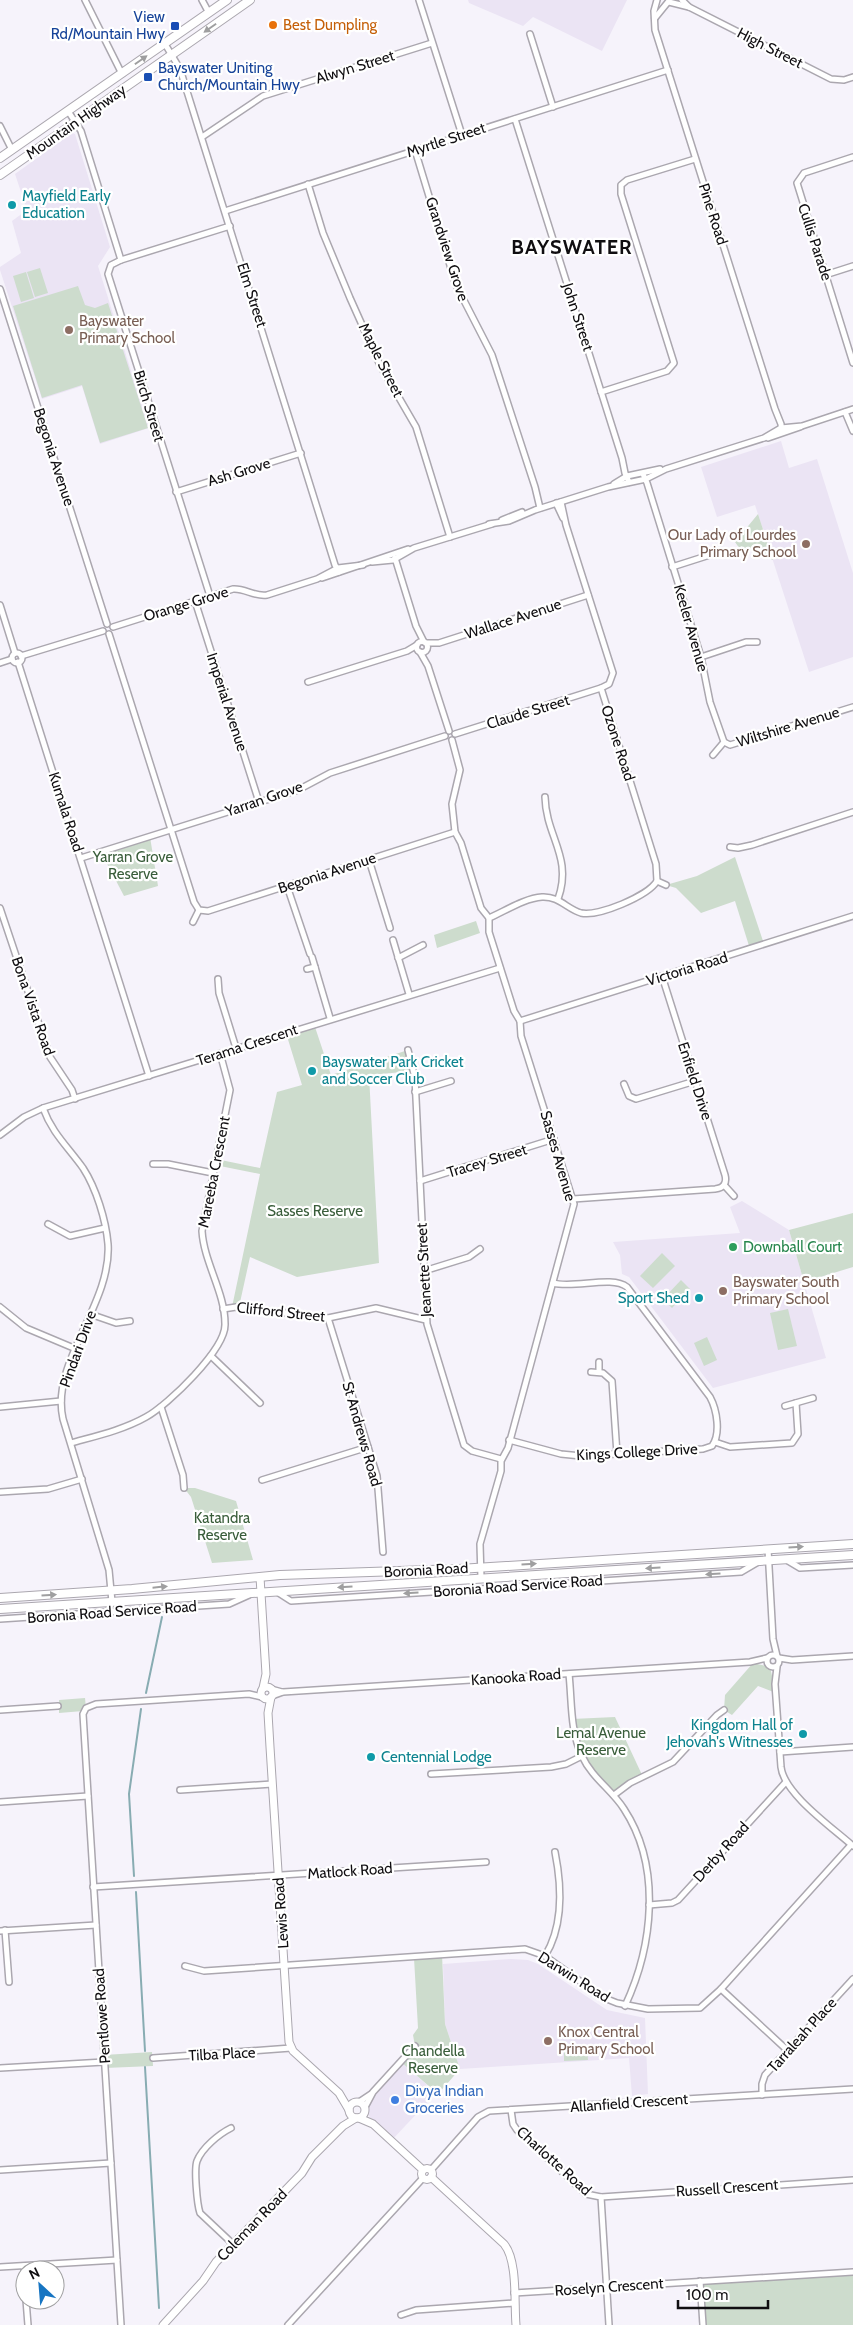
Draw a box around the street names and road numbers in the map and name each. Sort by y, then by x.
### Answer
street label: High Street [734,24,806,72]
street label: Alwyn Street [313,46,397,88]
street label: Mountain Highway [23,81,130,163]
street label: Myrtle Street [404,119,488,161]
street label: Pine Road [695,181,731,247]
street label: Grandview Grove [422,195,472,304]
street label: Cullis Parade [794,201,836,283]
street label: Elm Street [233,260,271,330]
street label: John Street [558,280,597,353]
street label: Maple Street [355,320,407,400]
street label: Birch Street [130,368,168,444]
street label: Begonia Avenue [30,406,78,509]
street label: Ash Grove [206,454,273,490]
street label: Orange Grove [141,582,231,625]
street label: Keeler Avenue [670,582,712,674]
street label: Wallace Avenue [462,595,564,643]
street label: Imperial Avenue [203,650,251,754]
street label: Claude Street [484,691,572,733]
street label: Ozone Road [597,703,639,783]
street label: Wiltshire Avenue [734,703,842,751]
street label: Kumala Road [45,770,87,854]
street label: Yarran Grove [222,777,305,821]
street label: Begonia Avenue [276,849,379,897]
street label: Victoria Road [644,948,730,990]
street label: Bona Vista Road [8,954,58,1058]
street label: Terama Crescent [194,1020,300,1070]
street label: Enfield Drive [674,1040,716,1123]
street label: Sasses Avenue [537,1109,580,1204]
street label: Mareeba Crescent [194,1115,234,1229]
street label: Tracey Street [445,1140,529,1182]
street label: Jeanette Street [413,1222,436,1319]
street label: Clifford Street [236,1298,326,1326]
street label: Pindari Drive [56,1308,100,1390]
street label: St Andrews Road [338,1380,386,1488]
street label: Kings College Drive [576,1440,699,1464]
street label: Boronia Road [383,1559,469,1581]
street label: Boronia Road Service Road [433,1571,603,1601]
street label: Boronia Road Service Road [27,1597,197,1627]
street label: Kanooka Road [470,1665,562,1689]
street label: Derby Road [689,1818,753,1886]
street label: Matlock Road [307,1859,393,1883]
street label: Lewis Road [270,1877,292,1949]
street label: Darwin Road [535,1948,613,2006]
street label: Pentlowe Road [90,1968,114,2064]
street label: Tarraleah Place [764,1994,840,2076]
street label: Tilba Place [188,2043,256,2065]
street label: Allanfield Crescent [570,2090,688,2116]
street label: Charlotte Road [513,2123,595,2199]
street label: Russell Crescent [675,2175,779,2201]
street label: Coleman Road [213,2185,291,2265]
street label: Roselyn Crescent [554,2274,664,2300]

